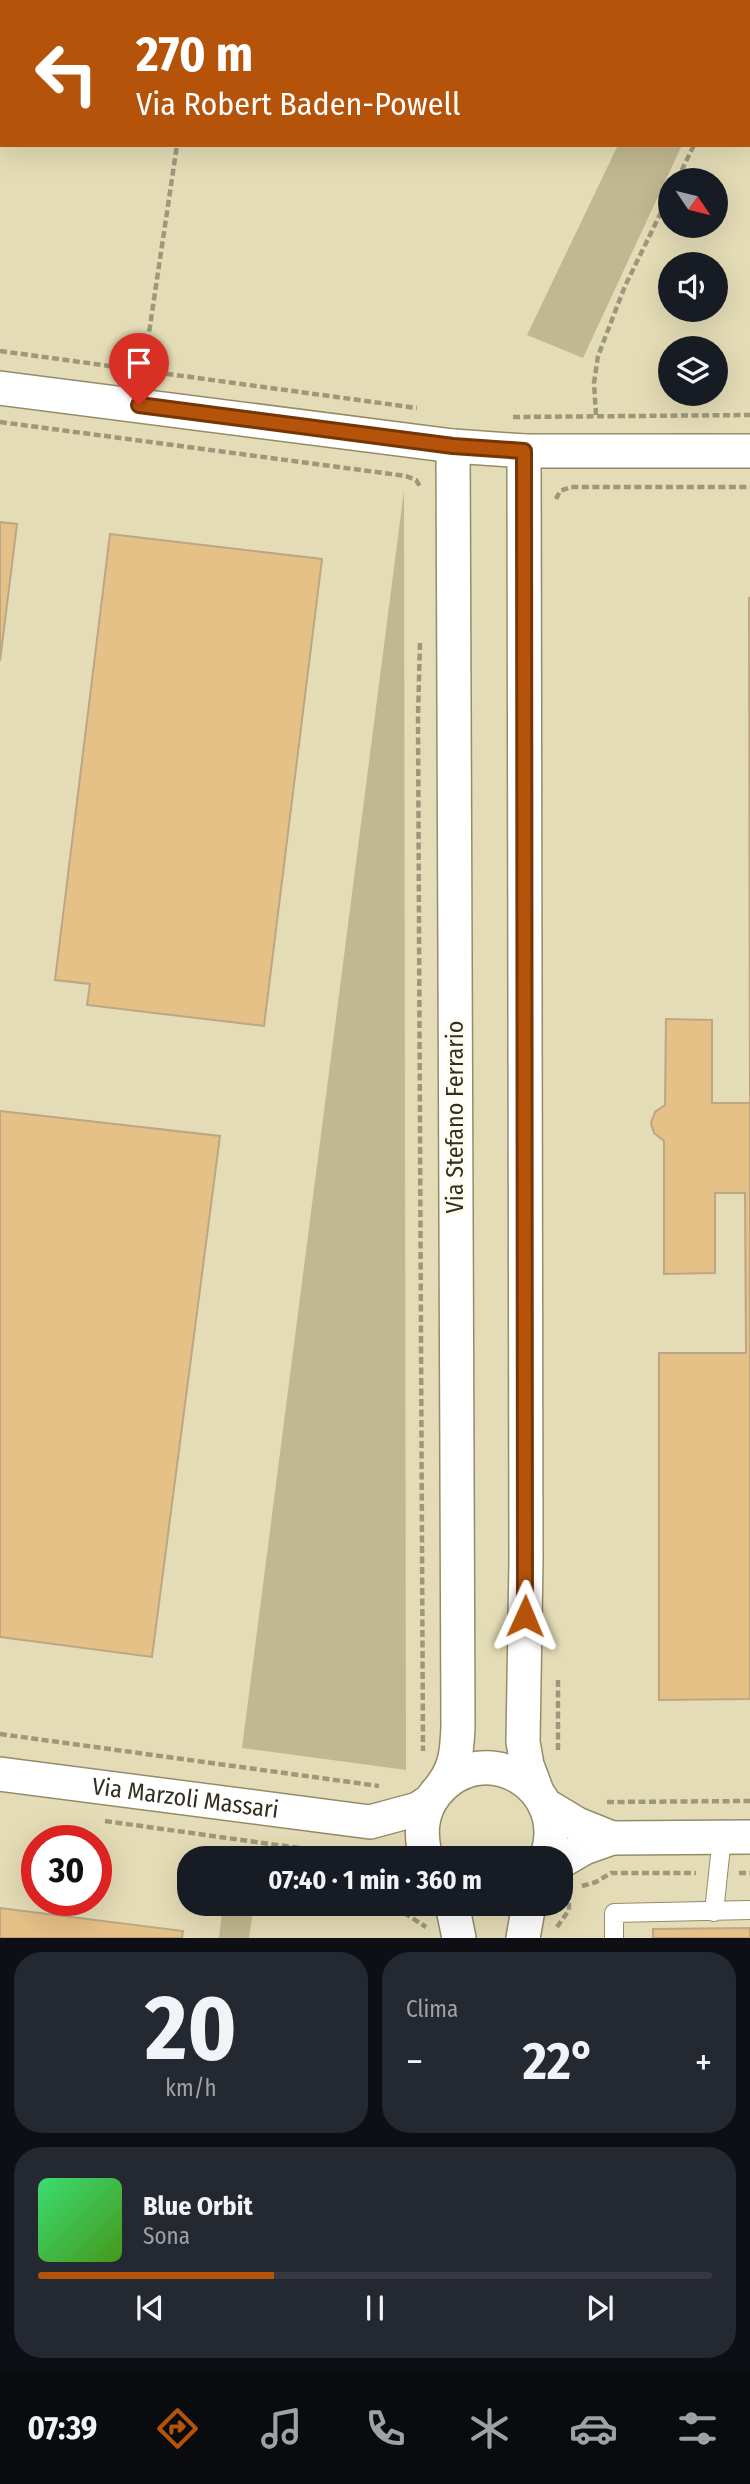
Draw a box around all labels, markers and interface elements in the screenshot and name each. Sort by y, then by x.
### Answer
text: 270 m [136,25,253,84]
icon: left [21,28,112,119]
text: Via Robert Baden-Powell [136,85,460,123]
north arrow [658,168,728,238]
map controls [658,168,728,406]
button: sound [658,252,728,322]
pin [109,333,169,405]
button: layers [658,336,728,406]
icon: arrive [120,344,158,382]
street label: Via Stefano Ferrario [441,1021,469,1213]
position arrow [488,1579,562,1653]
street label: Via Marzoli Massari [91,1772,280,1824]
speed limit sign: 30 [21,1825,112,1916]
text: 07:40 · 1 min · 360 m [268,1865,482,1896]
text: 20 [145,1974,237,2083]
text: Clima [406,1995,458,2023]
text: 22° [523,2030,595,2093]
text: − [406,2039,423,2085]
text: + [695,2039,712,2085]
text: km/h [165,2074,217,2102]
text: Blue Orbit [143,2191,253,2222]
text: Sona [143,2222,190,2250]
icon: previous [131,2289,169,2327]
icon: pause [356,2289,394,2327]
icon: next [581,2289,619,2327]
icon: directions [153,2404,202,2453]
icon: music [257,2404,306,2453]
icon: phone [361,2404,410,2453]
icon: climate [465,2404,514,2453]
icon: car [569,2404,618,2453]
icon: filters [673,2404,722,2453]
text: 07:39 [28,2409,97,2447]

